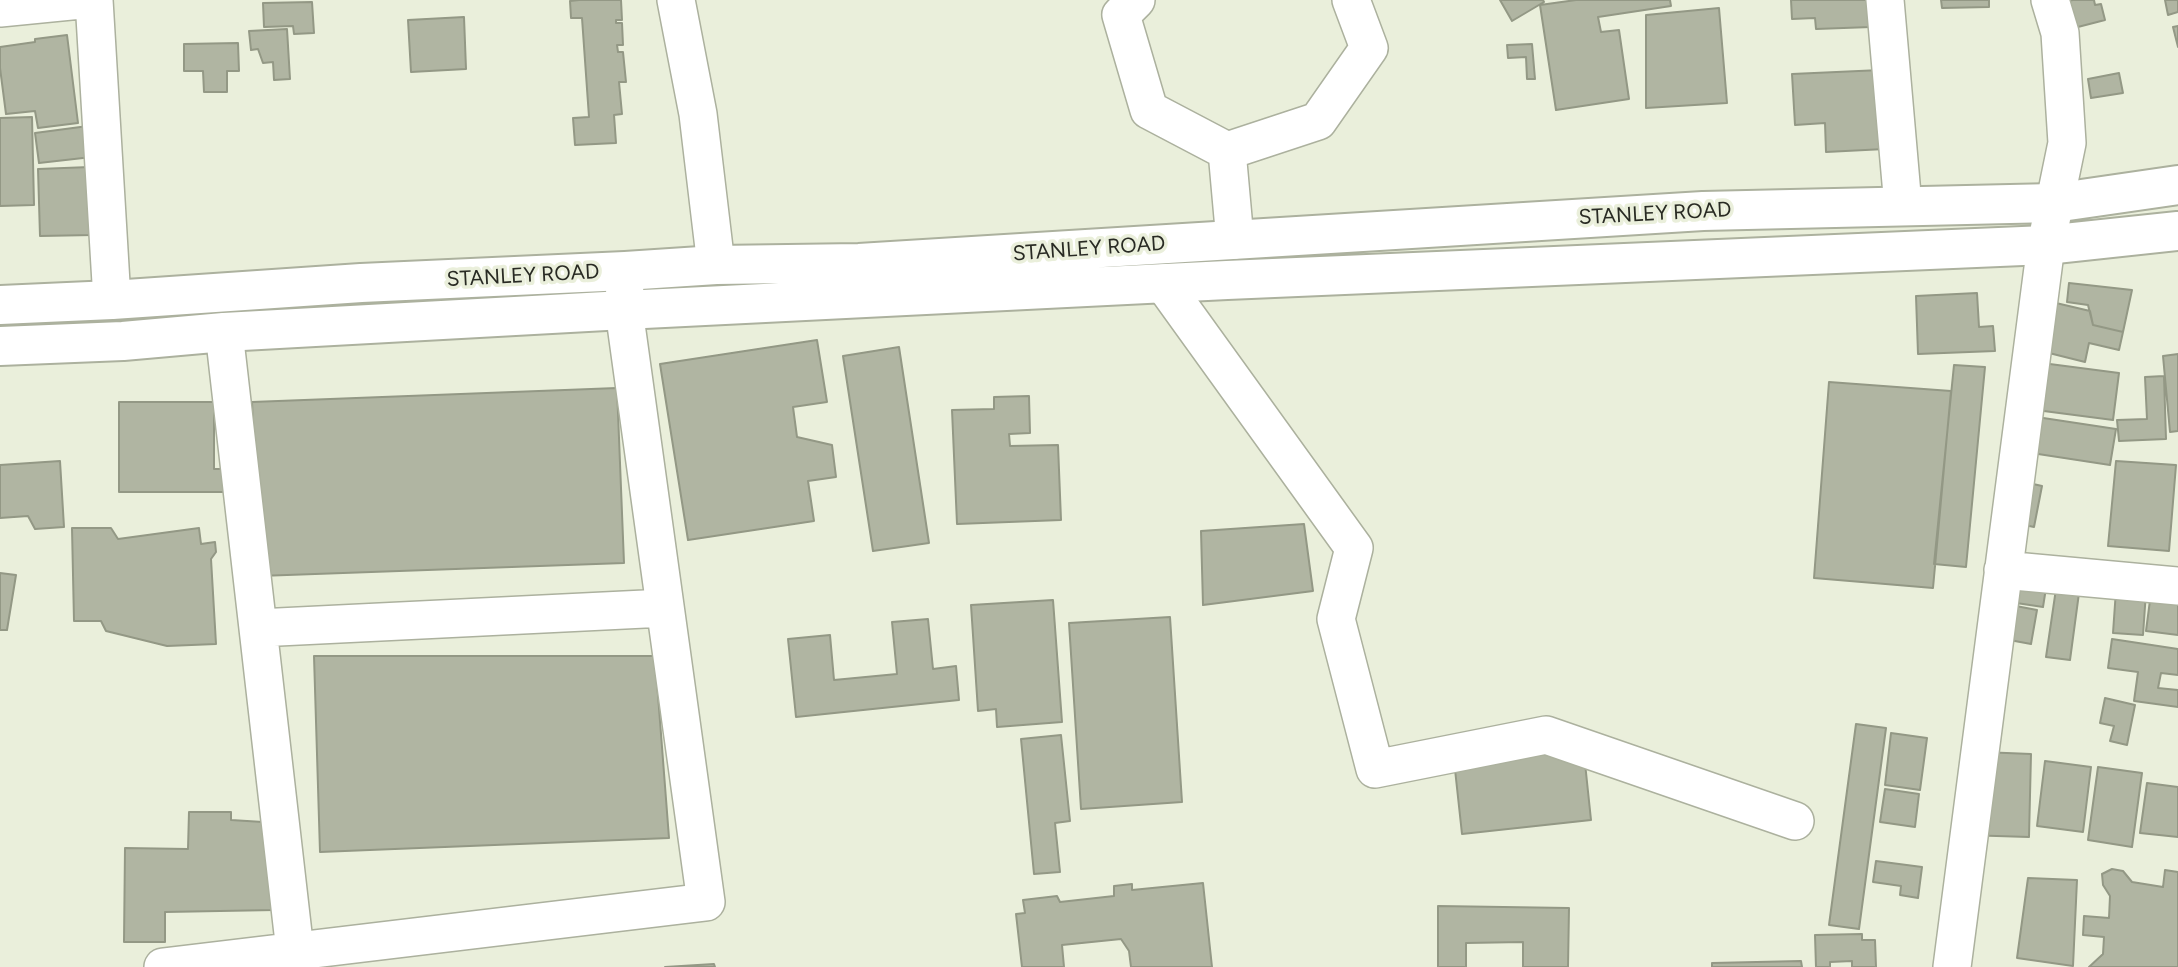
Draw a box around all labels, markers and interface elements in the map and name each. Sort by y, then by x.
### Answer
street label: STANLEY ROAD [1578,197,1732,231]
street label: STANLEY ROAD [1012,231,1166,267]
street label: STANLEY ROAD [446,259,600,293]

